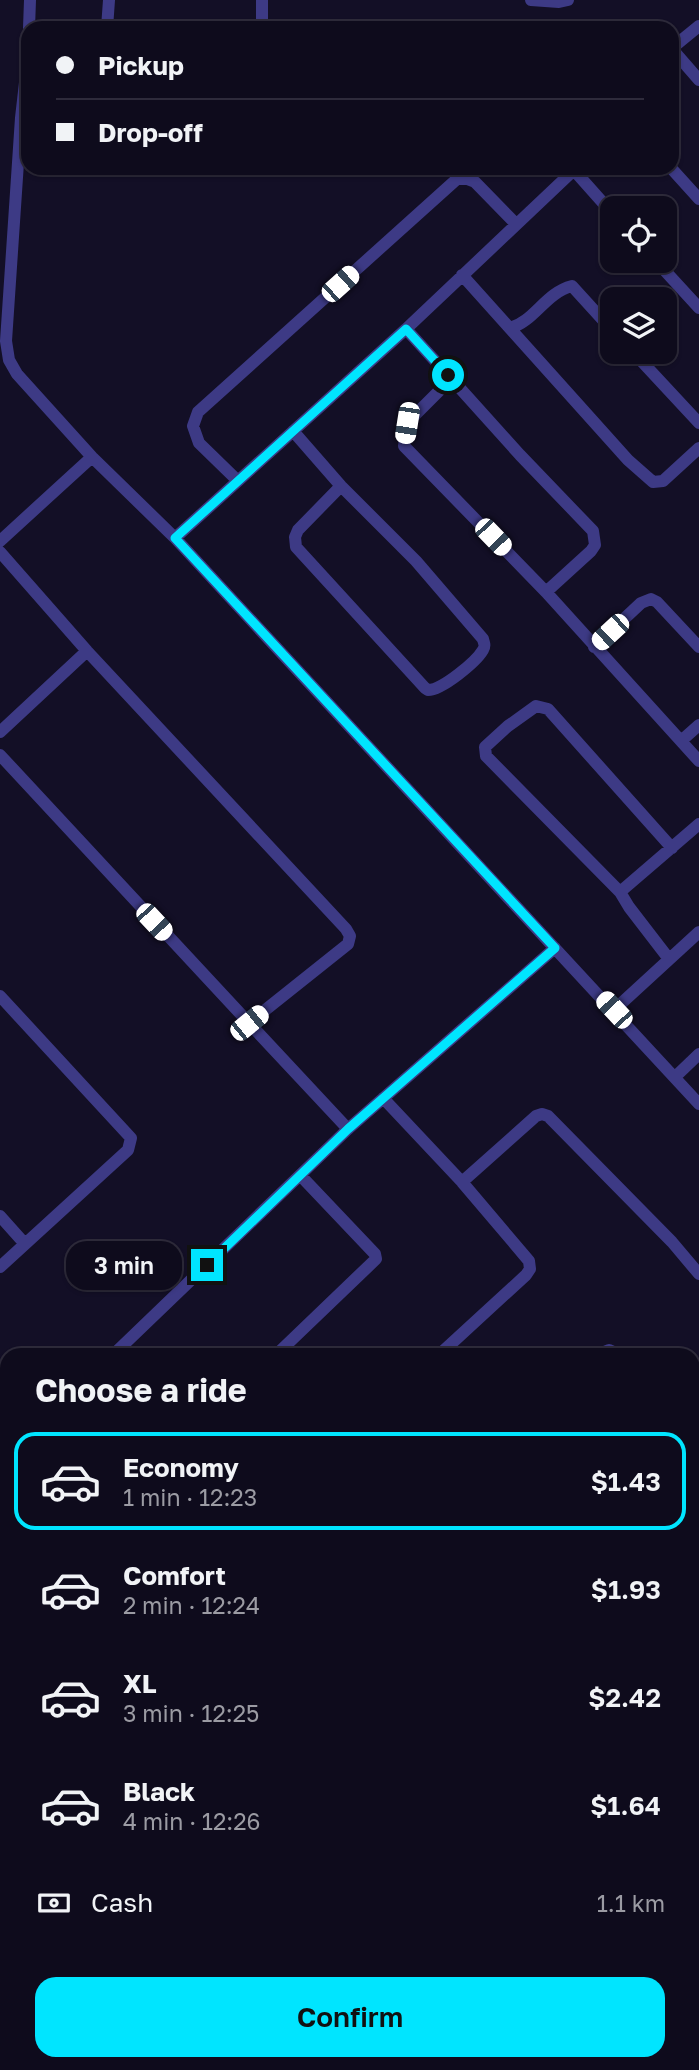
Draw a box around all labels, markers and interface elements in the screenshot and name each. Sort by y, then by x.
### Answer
text: Pickup [98,50,184,81]
text: Drop-off [98,117,203,148]
map controls [600,196,677,364]
button: locate [600,196,677,273]
car [318,262,363,306]
button: layers [600,287,677,364]
route start [432,359,464,391]
car [394,401,421,445]
car [471,515,516,559]
car [588,610,633,654]
car [132,899,177,945]
car [592,987,637,1033]
car [227,1002,272,1044]
callout: 3 min [67,1240,182,1290]
route end [191,1249,223,1281]
text: 3 min [94,1251,154,1279]
text: Choose a ride [35,1371,247,1409]
icon: car [39,1450,102,1513]
text: Economy [123,1452,239,1483]
text: $1.43 [591,1466,661,1497]
text: 1 min · 12:23 [123,1483,257,1511]
icon: car [39,1558,102,1621]
text: Comfort [123,1560,226,1591]
text: $1.93 [591,1574,661,1605]
text: 2 min · 12:24 [123,1591,260,1619]
icon: car [39,1666,102,1729]
text: XL [123,1668,157,1699]
text: $2.42 [588,1682,661,1713]
text: 3 min · 12:25 [123,1699,259,1727]
icon: car [39,1774,102,1837]
text: Black [123,1776,195,1807]
text: $1.64 [590,1790,661,1821]
text: 4 min · 12:26 [123,1807,261,1835]
icon: cash [35,1884,73,1922]
text: Cash [91,1887,153,1918]
text: 1.1 km [597,1889,665,1917]
button: Confirm [35,1977,665,2057]

